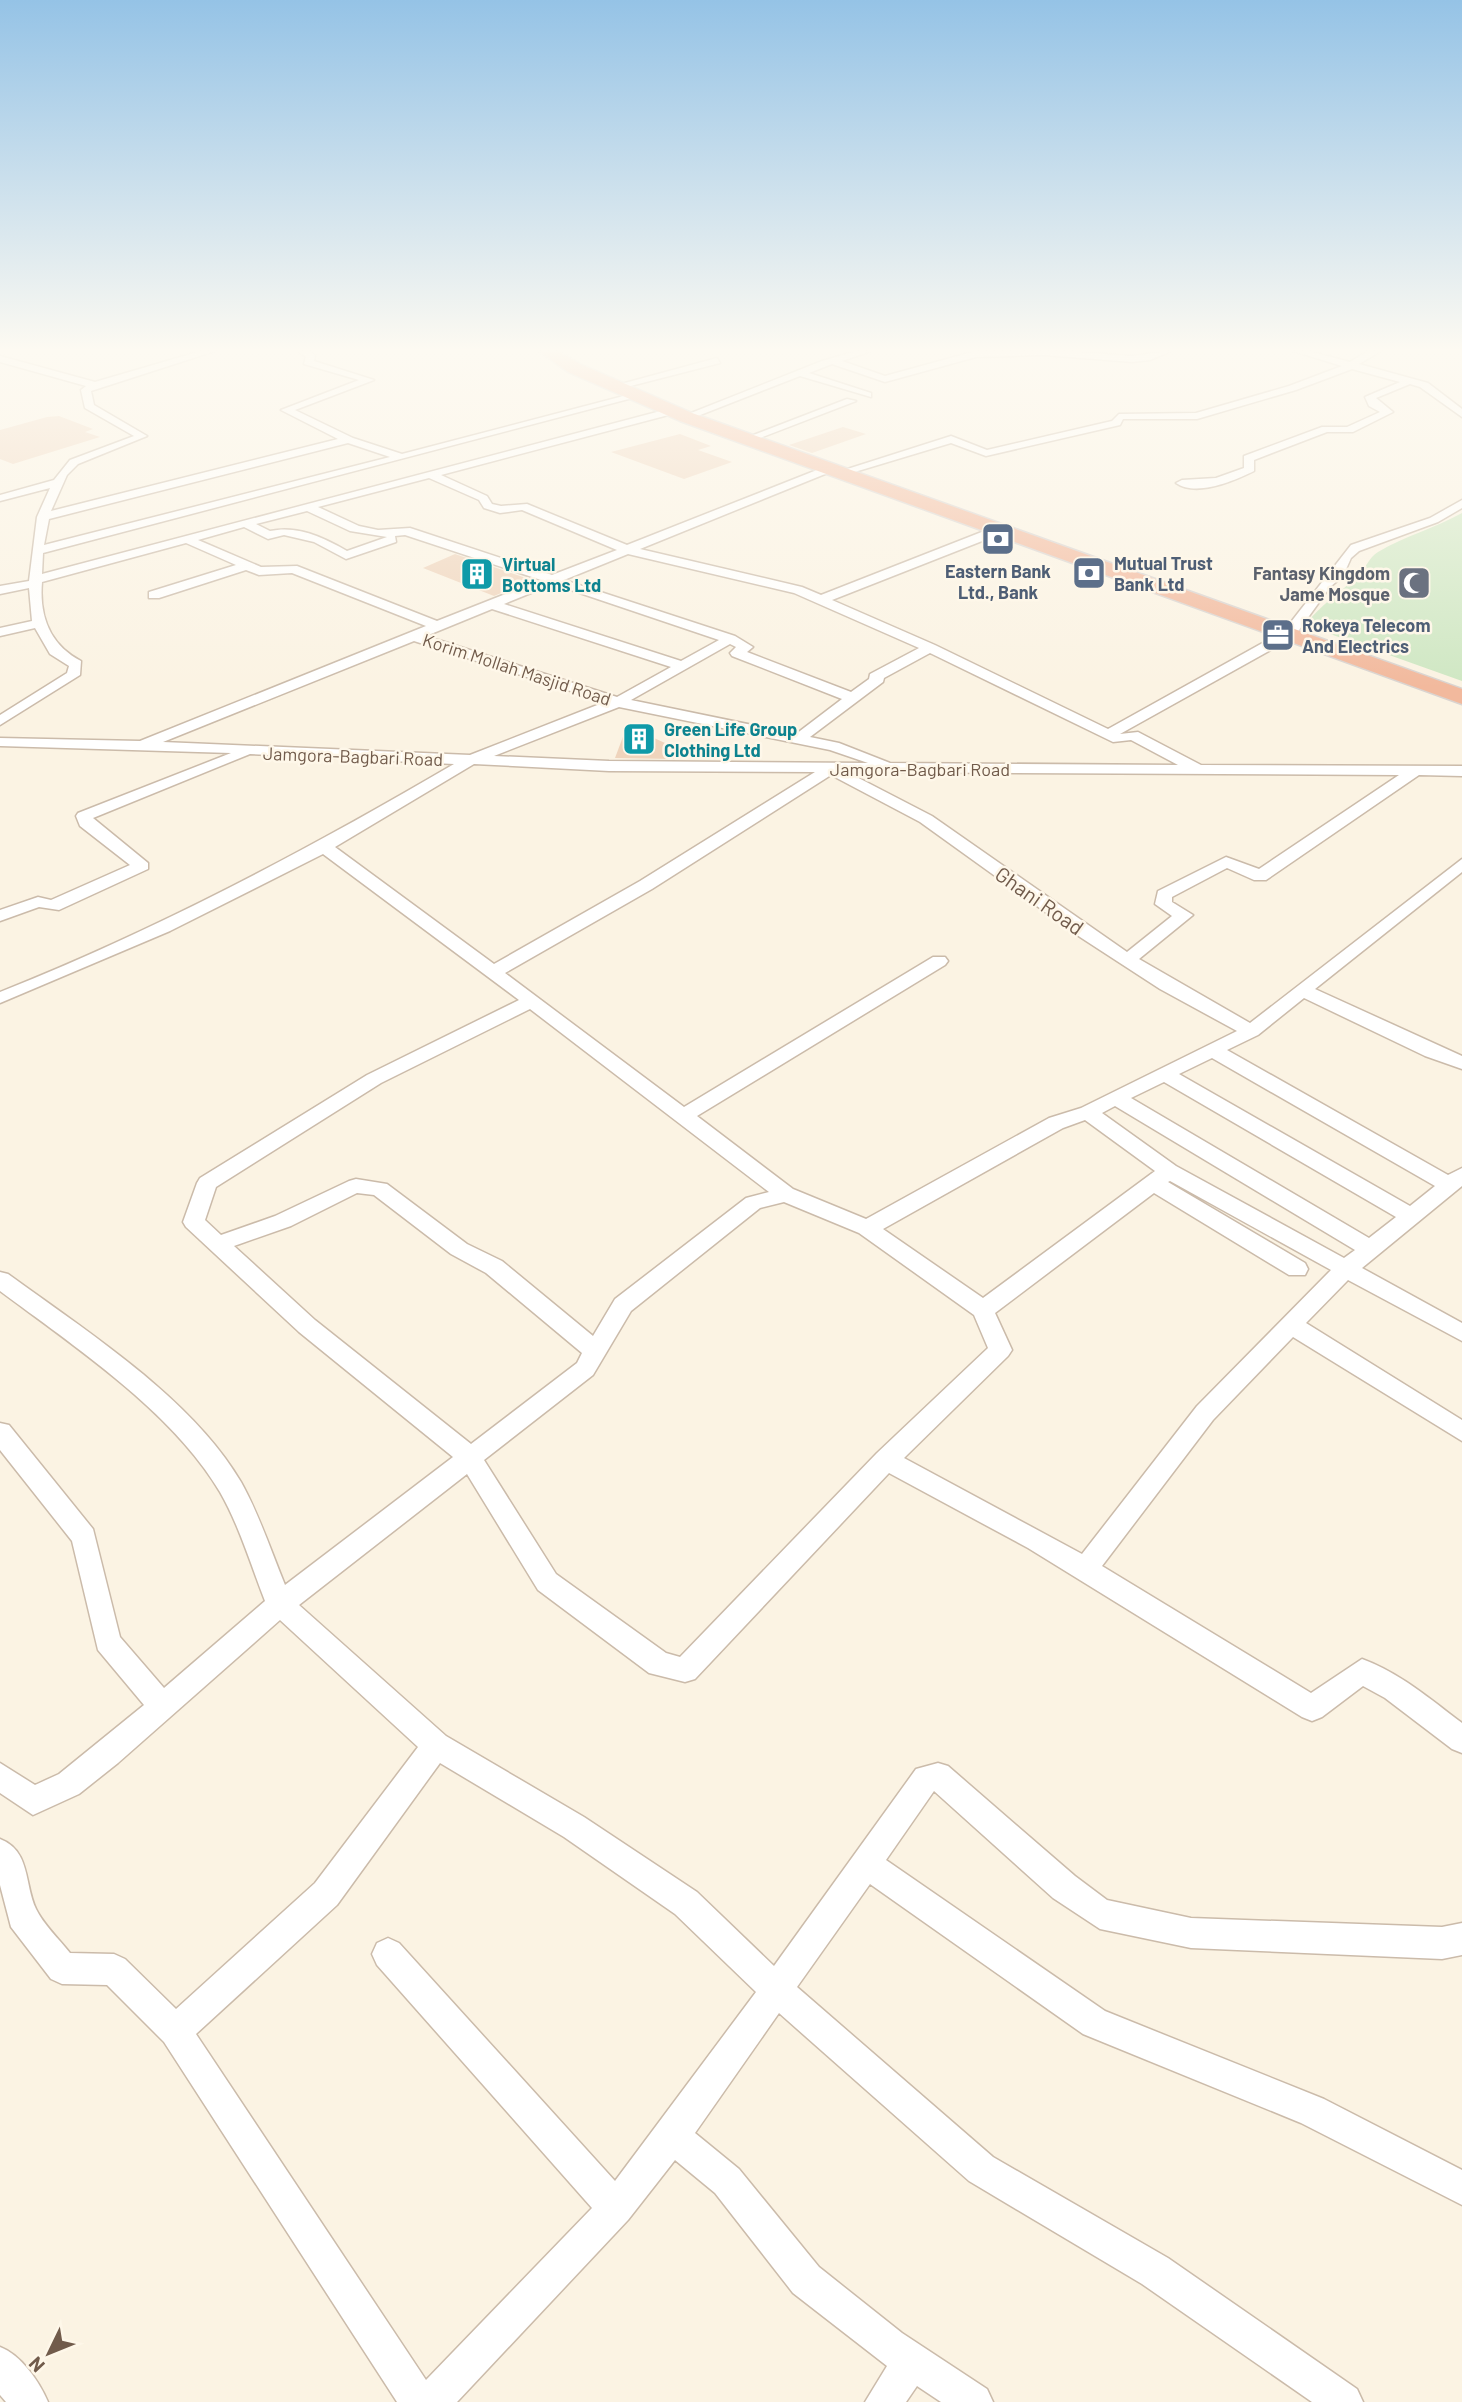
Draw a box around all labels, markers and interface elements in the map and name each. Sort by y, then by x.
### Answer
bank icon: Eastern Bank Ltd., Bank [979,520,1017,558]
place label: Mutual Trust Bank Ltd [1114,552,1213,595]
place label: Virtual Bottoms Ltd [502,553,601,596]
bank icon: Mutual Trust Bank Ltd [1070,554,1108,592]
building icon: Virtual Bottoms Ltd [458,555,496,593]
place label: Eastern Bank Ltd., Bank [945,560,1051,603]
place label: Fantasy Kingdom Jame Mosque [1253,562,1390,605]
mosque icon: Fantasy Kingdom Jame Mosque [1395,564,1433,602]
place label: Rokeya Telecom And Electrics [1302,614,1430,657]
office icon: Rokeya Telecom And Electrics [1259,616,1297,654]
street label: Korim Mollah Masjid Road [420,628,614,710]
place label: Green Life Group Clothing Ltd [664,718,797,761]
building icon: Green Life Group Clothing Ltd [620,720,658,758]
street label: Jamgora-Bagbari Road [263,742,443,770]
street label: Jamgora-Bagbari Road [830,758,1010,780]
street label: Ghani Road [991,860,1089,940]
north arrow [14,2318,84,2388]
text: N [23,2352,49,2377]

